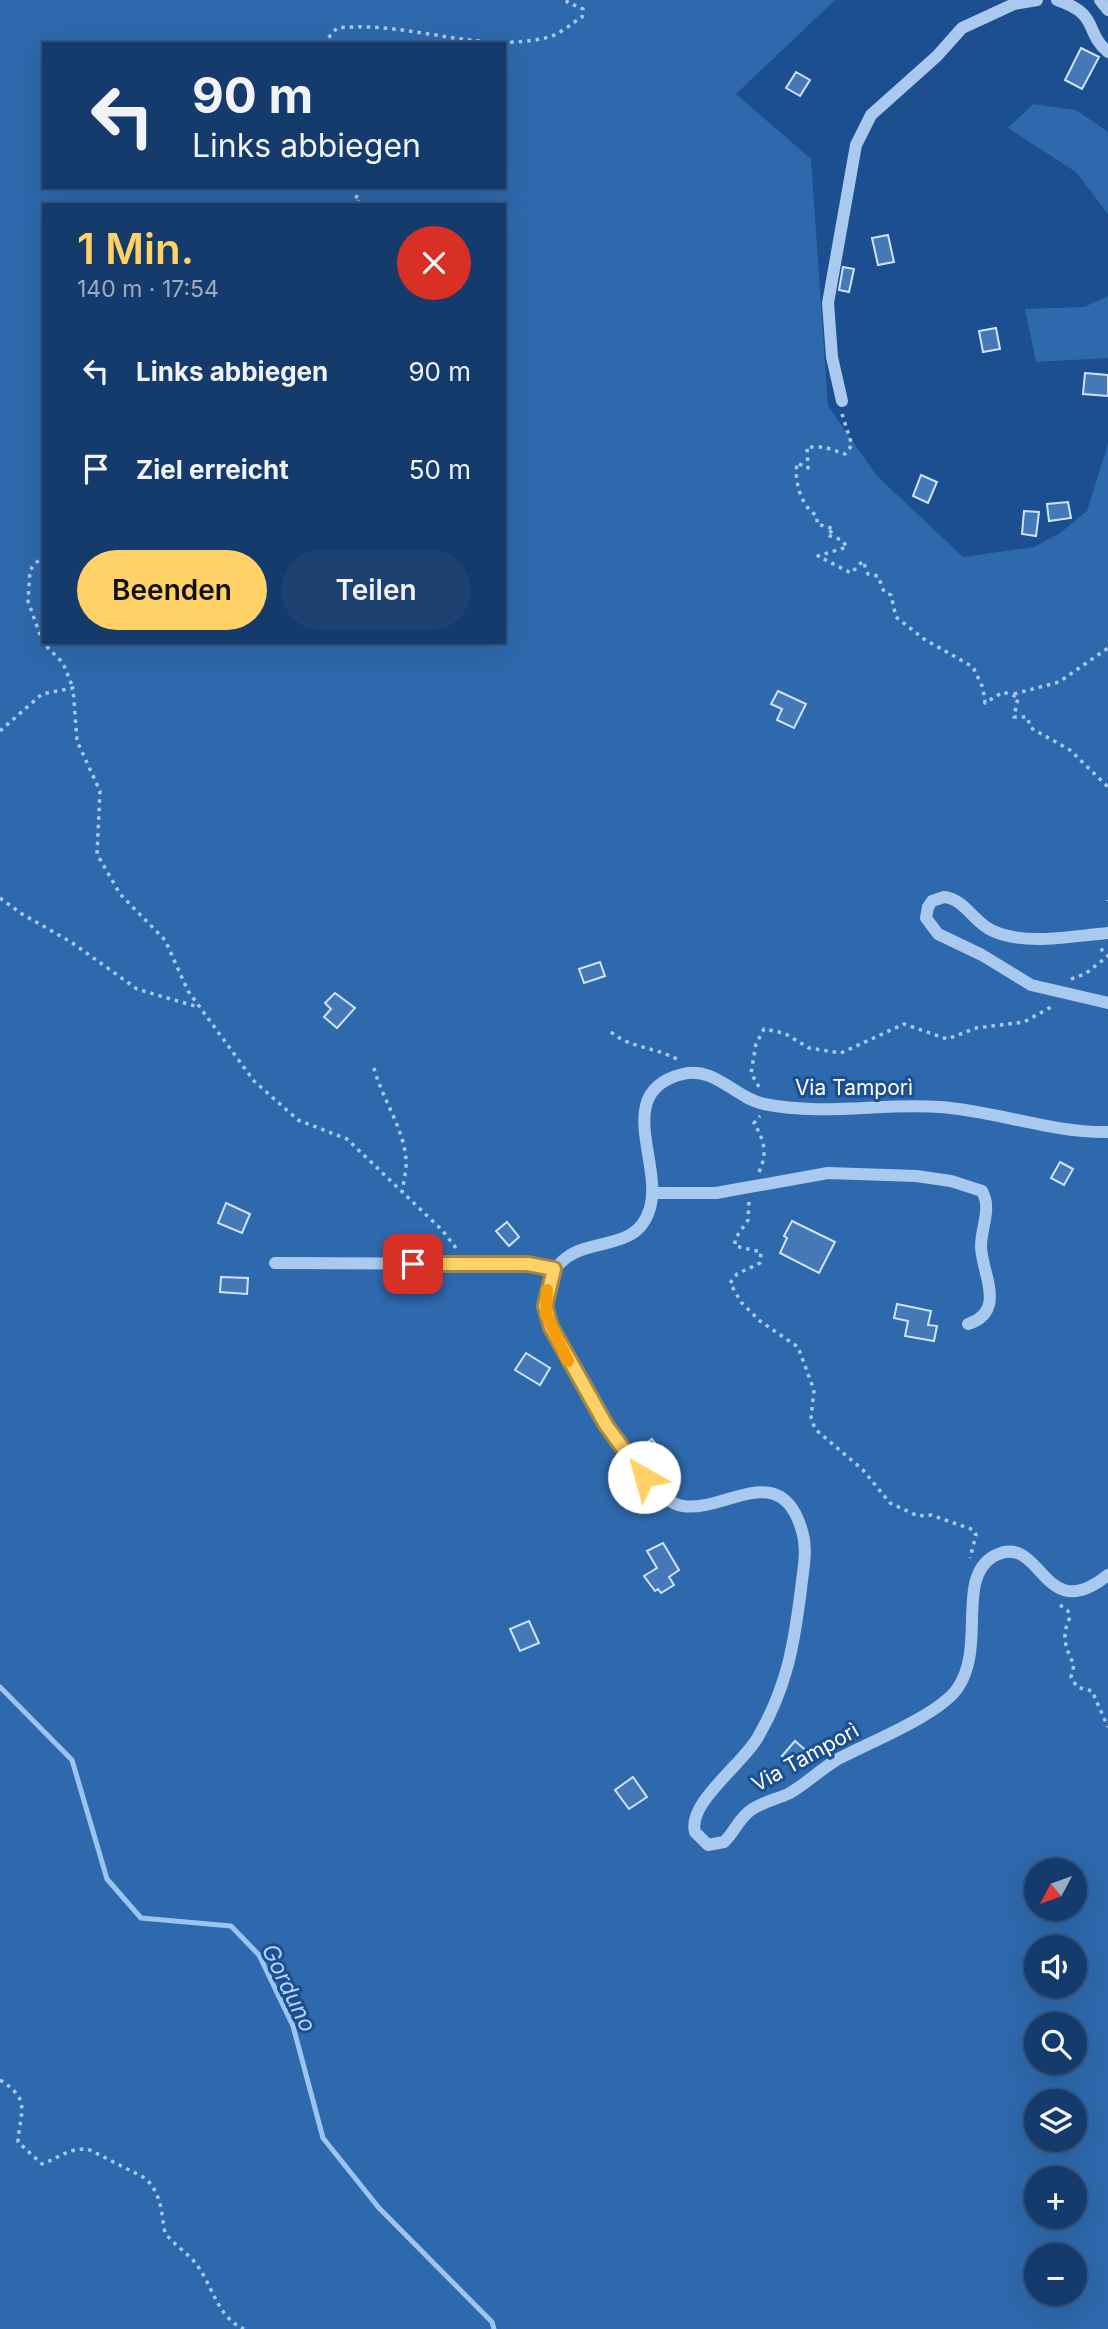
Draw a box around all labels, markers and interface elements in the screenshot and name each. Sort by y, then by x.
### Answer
text: 90 m [192,66,313,125]
icon: left [77,70,168,161]
text: Links abbiegen [192,126,421,165]
text: 1 Min. [77,223,194,274]
button: close [397,226,471,300]
text: 140 m · 17:54 [77,275,219,303]
icon: left [77,352,115,390]
text: Links abbiegen [136,356,328,387]
text: 90 m [408,356,471,387]
icon: arrive [77,450,115,488]
text: Ziel erreicht [136,454,289,485]
text: 50 m [409,454,471,485]
button: Beenden [77,550,267,630]
button: Teilen [281,550,471,630]
street label: Via Tamporì [795,1075,913,1100]
pin [383,1234,443,1294]
icon: arrive [394,1245,432,1283]
position arrow [607,1440,681,1514]
street label: Via Tamporì [747,1717,863,1797]
north arrow [1024,1858,1087,1922]
map controls [1024,1858,1087,2306]
button: sound [1024,1935,1087,1998]
water label: Gorduno [256,1939,322,2037]
button: search [1024,2012,1087,2075]
button: layers [1024,2089,1087,2152]
button: + [1024,2166,1087,2229]
button: − [1024,2243,1087,2306]

